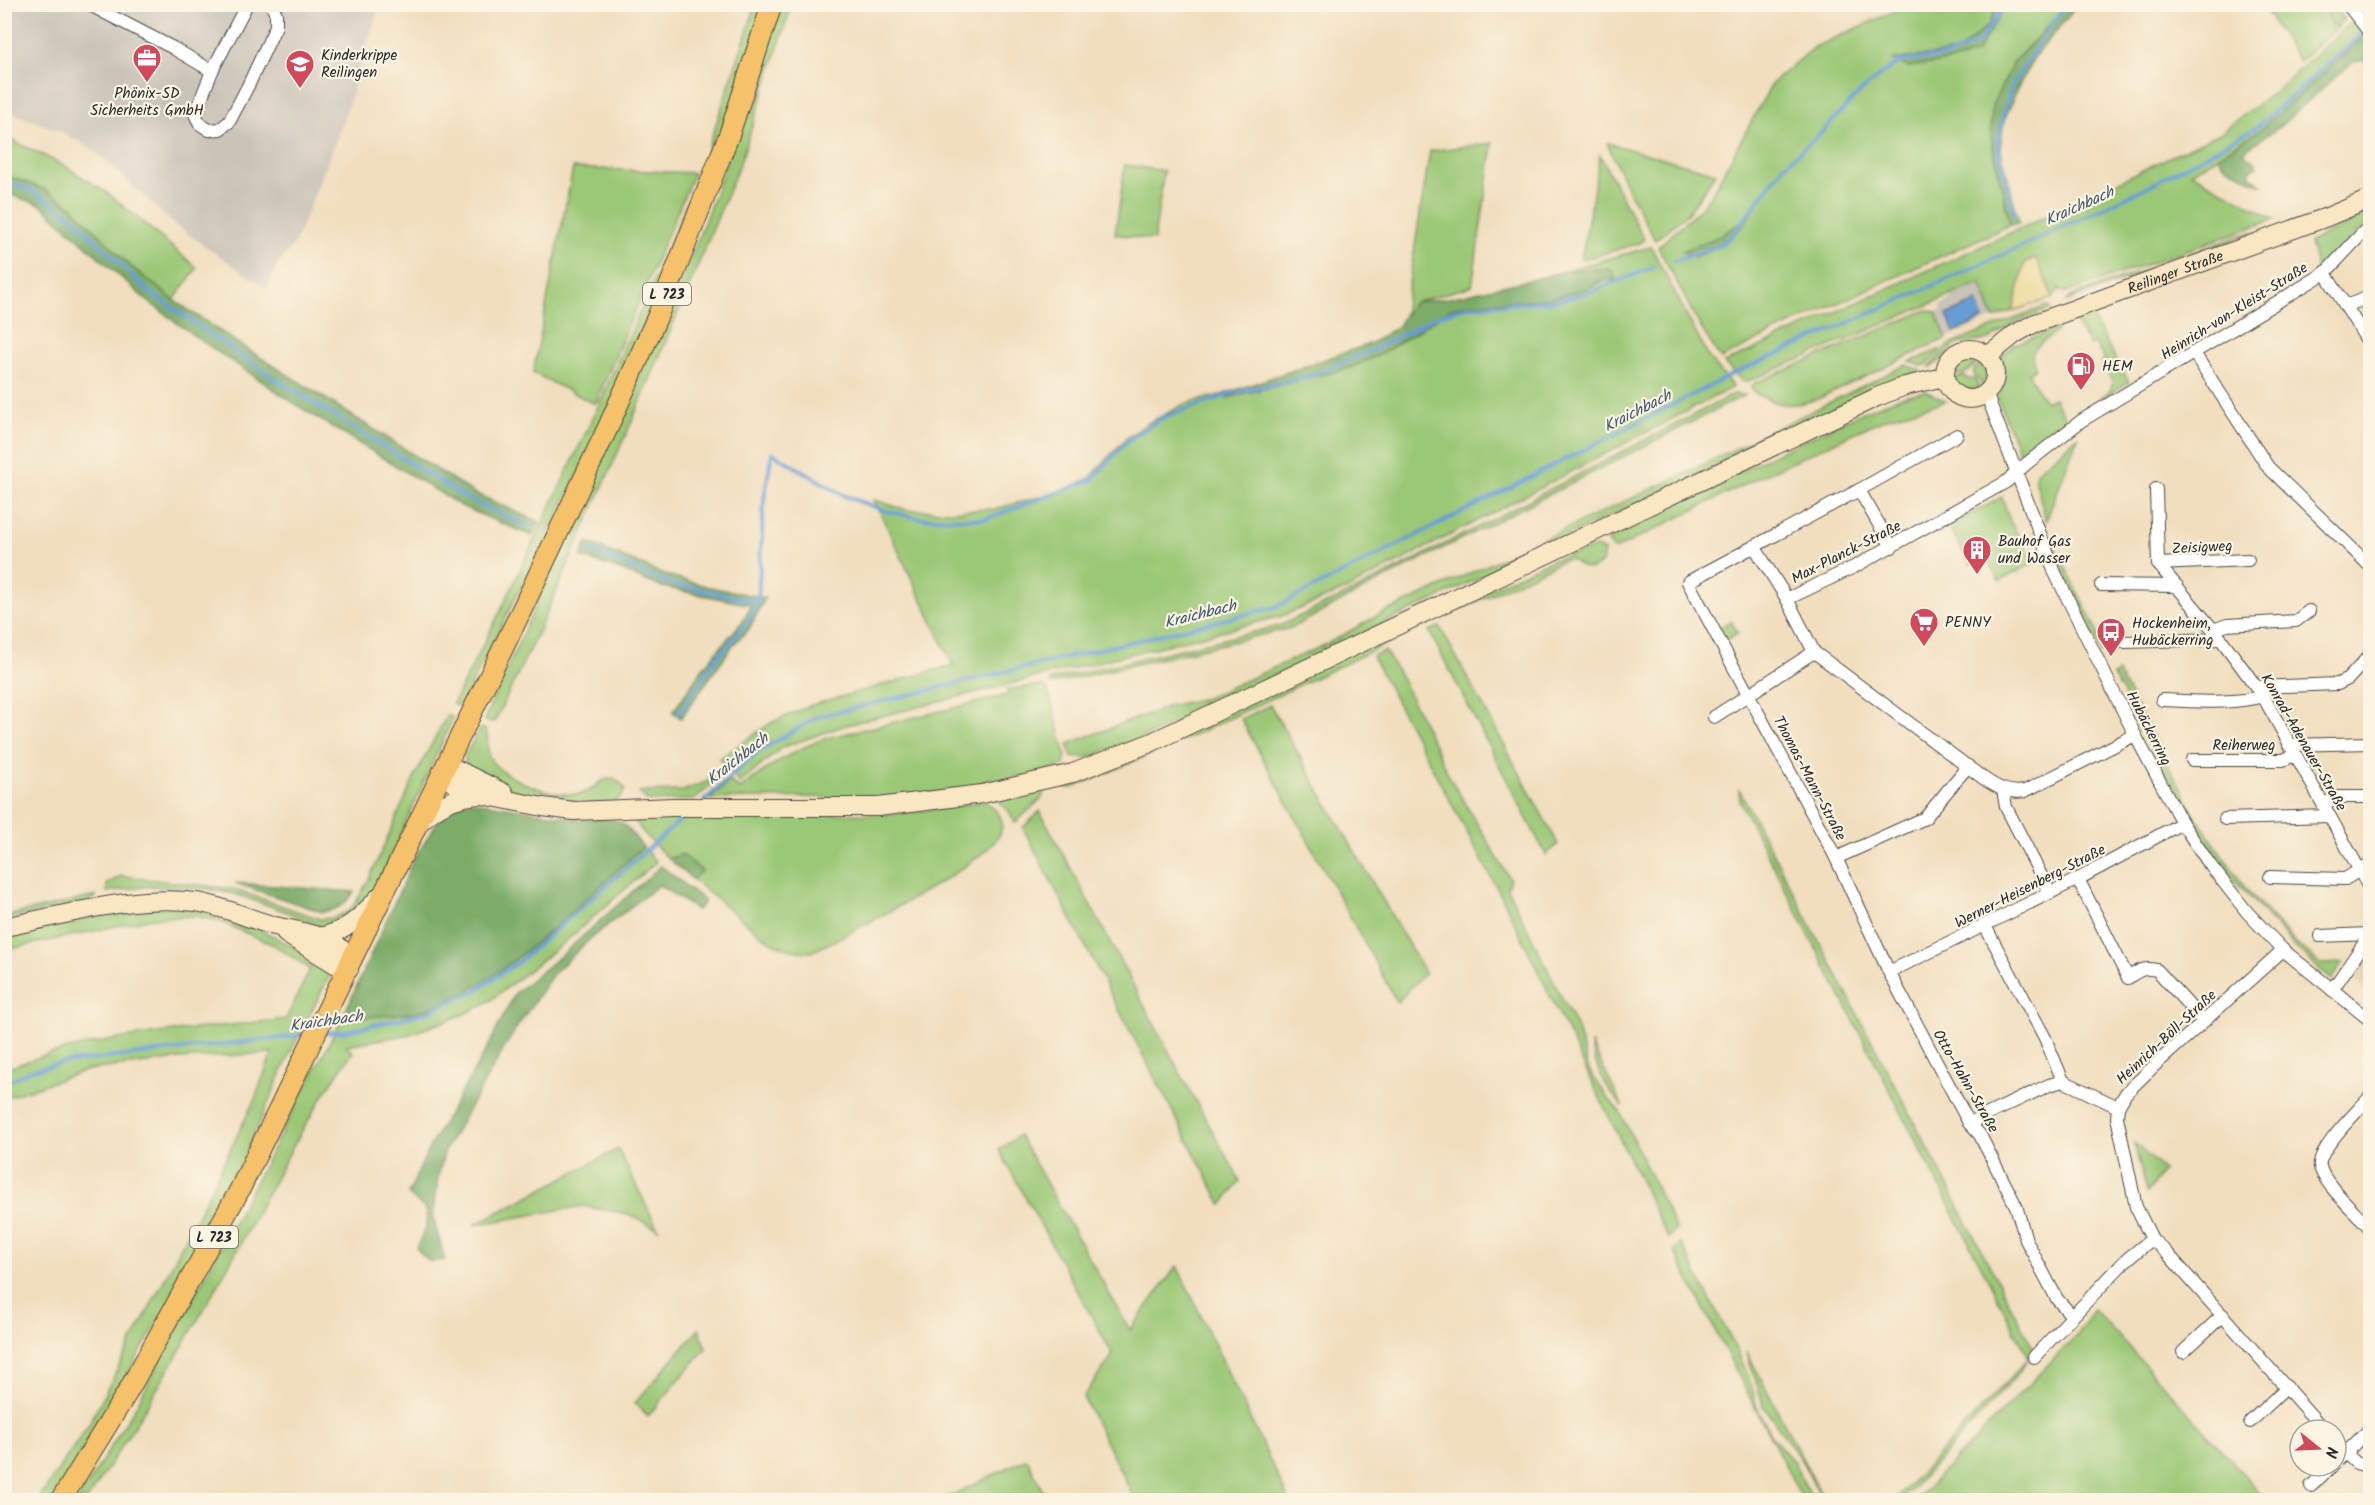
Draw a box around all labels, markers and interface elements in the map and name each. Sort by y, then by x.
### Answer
office icon: Phönix-SD Sicherheits GmbH [131,42,163,84]
place label: Kinderkrippe Reilingen [321,44,398,85]
school or university icon: Kinderkrippe Reilingen [284,48,316,90]
place label: Phönix-SD Sicherheits GmbH [90,82,204,123]
water label: Kraichbach [2041,179,2119,233]
street label: Reilinger Straße [2124,245,2227,302]
street label: Heinrich-von-Kleist-Straße [2156,257,2313,367]
road number: L 723 [643,283,691,305]
fuel station icon: HEM [2065,350,2097,392]
place label: HEM [2102,355,2133,379]
water label: Kraichbach [1599,383,1677,439]
street label: Max-Planck-Straße [1787,515,1906,591]
place label: Bauhof Gas und Wasser [1998,530,2071,571]
building icon: Bauhof Gas und Wasser [1961,534,1993,576]
street label: Zeisigweg [2171,534,2233,562]
water label: Kraichbach [1162,593,1240,635]
supermarket icon: PENNY [1908,606,1940,648]
place label: PENNY [1945,611,1992,635]
place label: Hockenheim, Hubäckerring [2132,612,2213,653]
bus stop icon: Hockenheim, Hubäckerring [2095,616,2127,658]
street label: Konrad-Adenauer-Straße [2254,669,2353,816]
street label: Hubäckerring [2119,687,2177,770]
street label: Thomas-Mann-Straße [1766,712,1852,845]
water label: Kraichbach [701,726,776,792]
street label: Reiherweg [2213,734,2275,758]
street label: Werner-Heisenberg-Straße [1951,838,2110,935]
street label: Heinrich-Böll-Straße [2111,984,2223,1091]
water label: Kraichbach [288,1004,366,1039]
street label: Otto-Hahn-Straße [1926,1025,2005,1138]
road number: L 723 [190,1226,238,1248]
north arrow [2288,1418,2348,1478]
text: N [2317,1444,2344,1461]

